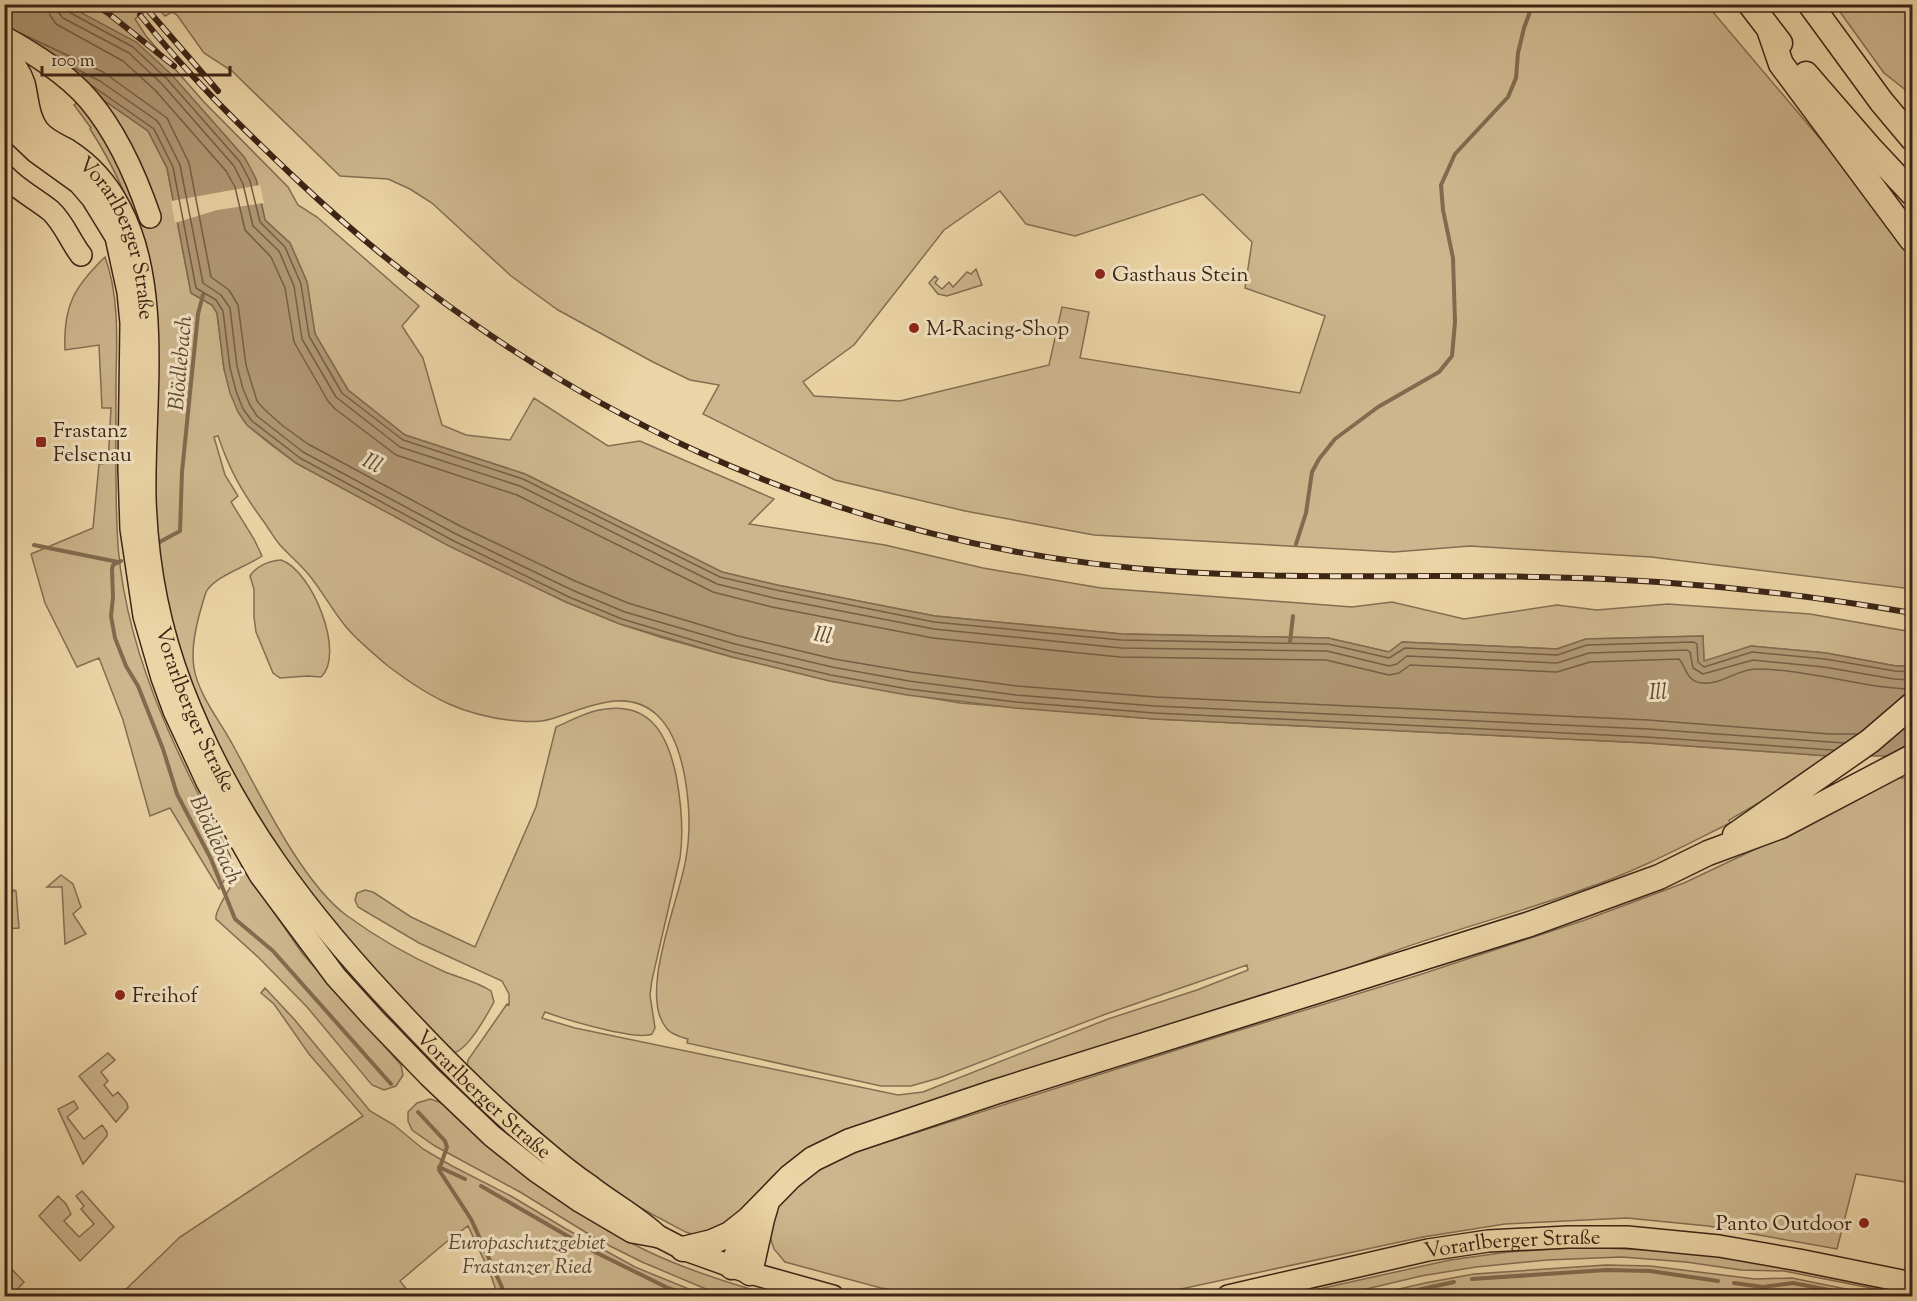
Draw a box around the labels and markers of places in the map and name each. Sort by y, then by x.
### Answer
place label: Gasthaus Stein [1112,261,1249,291]
marker: Gasthaus Stein [1093,267,1107,281]
place label: M-Racing-Shop [926,315,1069,345]
marker: M-Racing-Shop [907,321,921,335]
place label: Frastanz Felsenau [53,417,132,471]
marker: Frastanz Felsenau [34,435,48,449]
place label: Freihof [132,982,200,1012]
marker: Freihof [113,988,127,1002]
place label: Panto Outdoor [1716,1210,1852,1240]
marker: Panto Outdoor [1857,1216,1871,1230]

